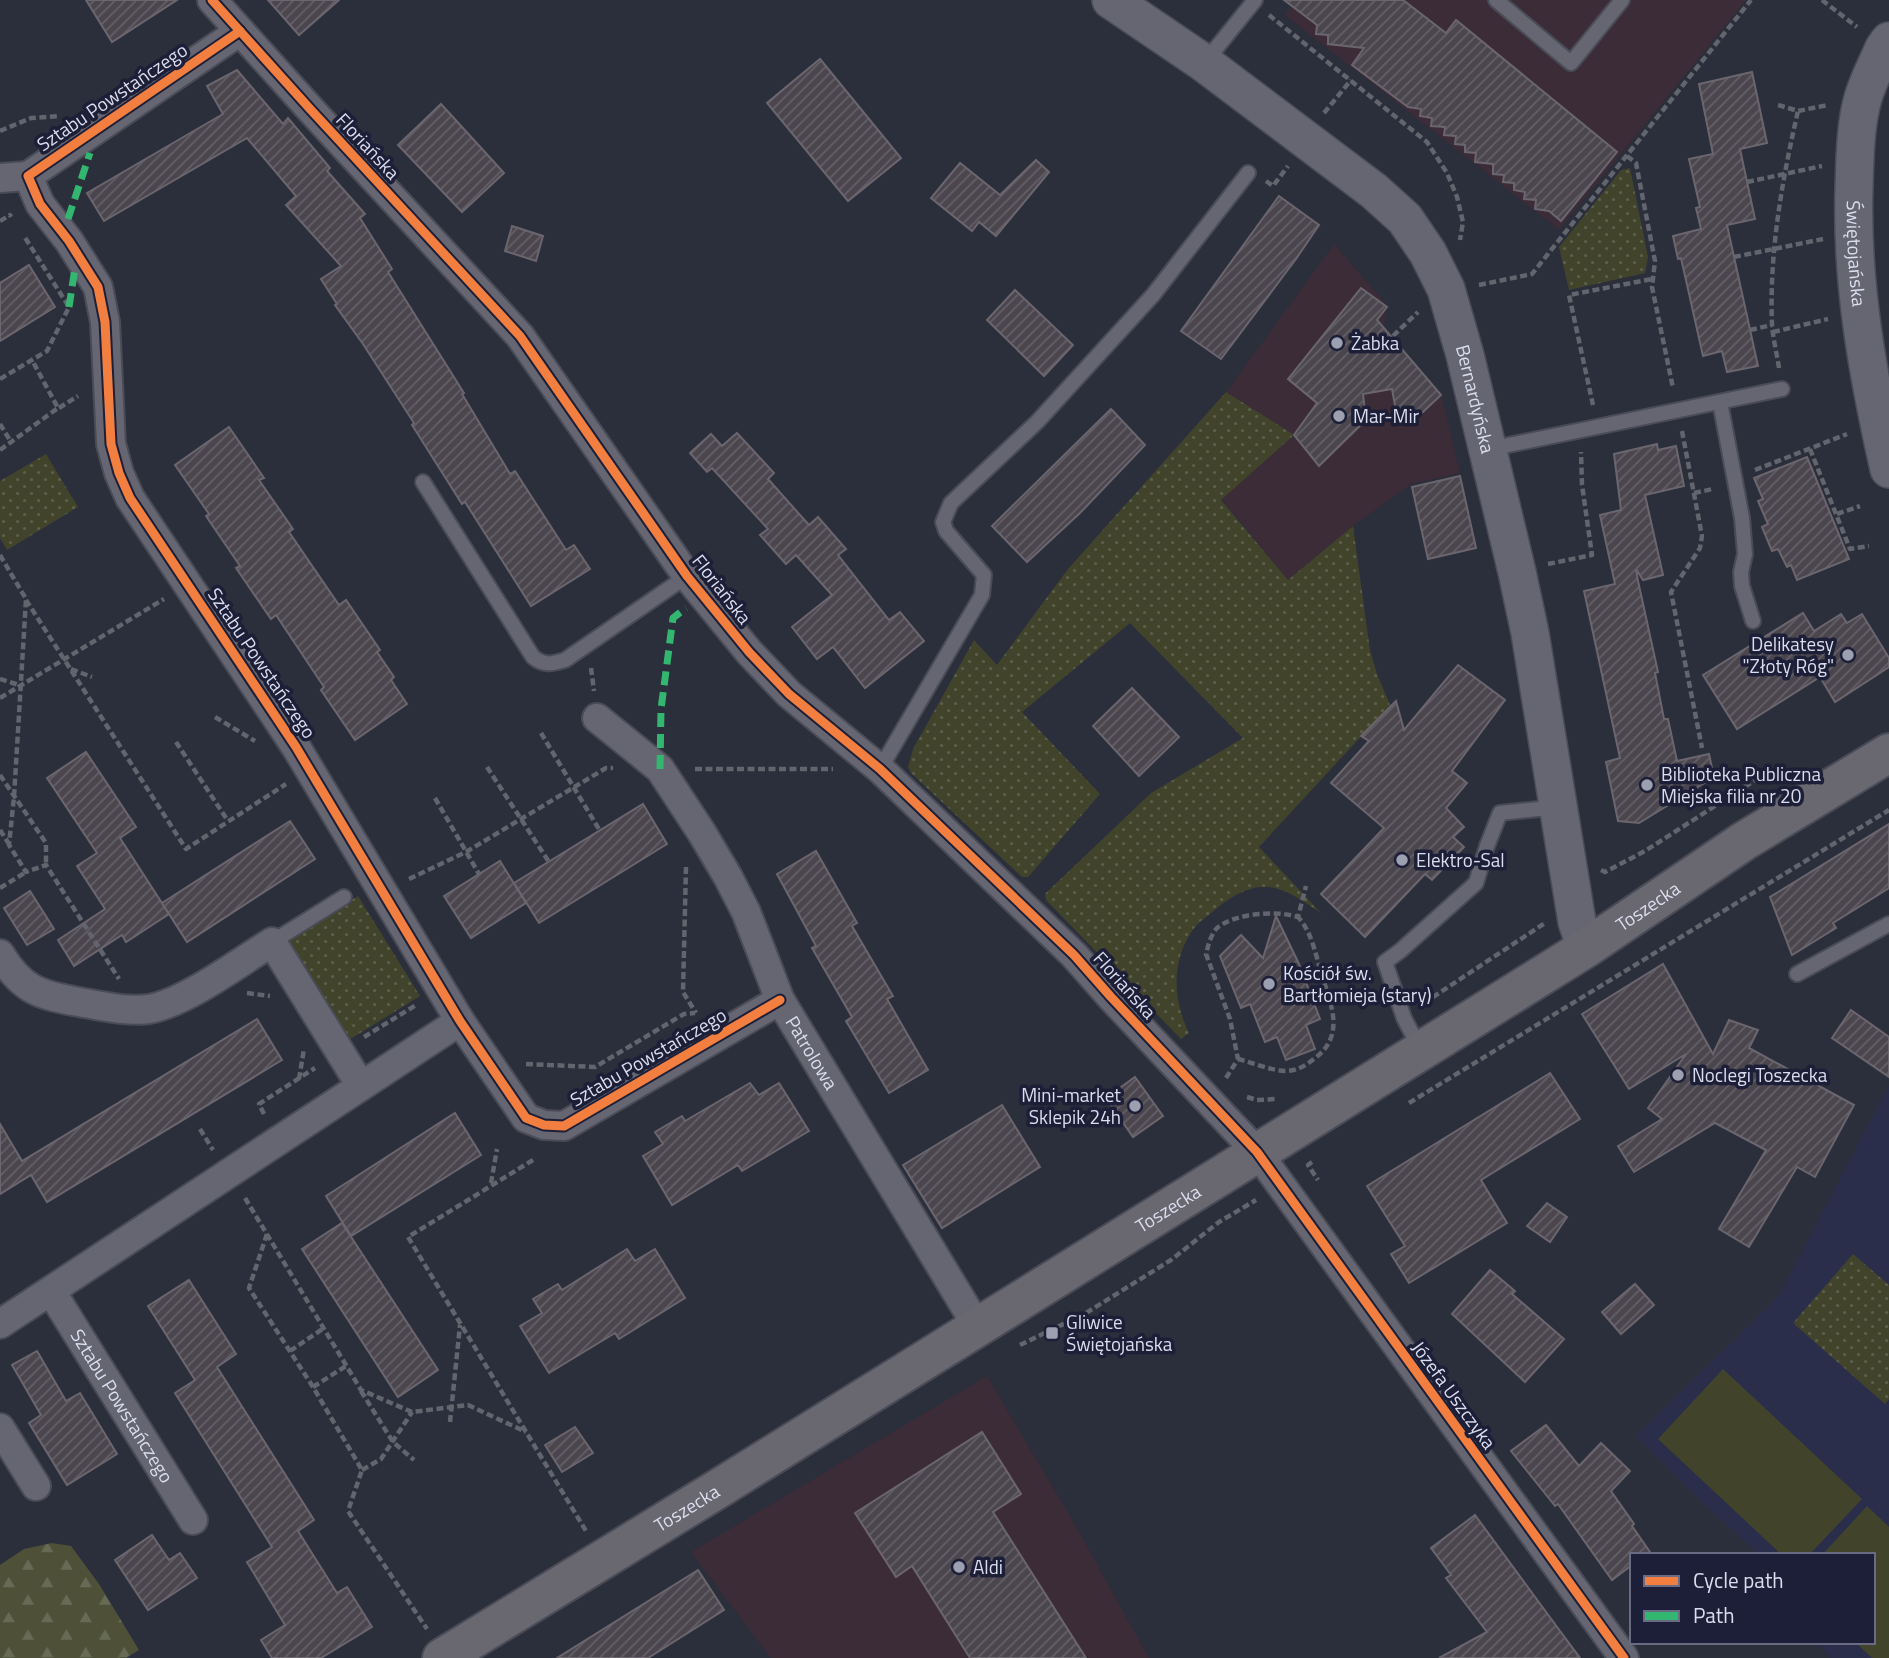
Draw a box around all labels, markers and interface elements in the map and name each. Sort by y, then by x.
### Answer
street label: Sztabu Powstańczego [31,35,193,158]
street label: Floriańska [330,106,407,186]
street label: Świętojańska [1840,200,1874,308]
place label: Żabka [1351,328,1400,357]
marker: Żabka [1329,335,1345,351]
street label: Bernardyńska [1449,341,1503,456]
place label: Mar-Mir [1353,401,1420,430]
marker: Mar-Mir [1331,408,1347,424]
street label: Floriańska [686,547,759,630]
street label: Sztabu Powstańczego [201,582,324,744]
place label: Delikatesy "Złoty Róg" [1742,629,1834,680]
marker: Delikatesy "Złoty Róg" [1840,647,1856,663]
place label: Biblioteka Publiczna Miejska filia nr 20 [1661,759,1821,810]
marker: Biblioteka Publiczna Miejska filia nr 20 [1639,777,1655,793]
place label: Elektro-Sal [1416,845,1505,874]
marker: Elektro-Sal [1394,852,1410,868]
street label: Toszecka [1609,873,1686,938]
street label: Floriańska [1087,944,1164,1025]
place label: Kościół św. Bartłomieja (stary) [1283,958,1432,1009]
marker: Kościół św. Bartłomieja (stary) [1261,976,1277,992]
street label: Sztabu Powstańczego [564,1000,731,1113]
street label: Patrolowa [779,1010,846,1095]
place label: Noclegi Toszecka [1692,1060,1828,1089]
marker: Noclegi Toszecka [1670,1067,1686,1083]
place label: Mini-market Sklepik 24h [1021,1080,1121,1131]
marker: Mini-market Sklepik 24h [1127,1098,1143,1114]
street label: Toszecka [1129,1176,1207,1239]
place label: Gliwice Świętojańska [1066,1307,1173,1358]
street label: Sztabu Powstańczego [64,1323,181,1488]
marker: Gliwice Świętojańska [1044,1325,1060,1341]
street label: Józefa Uszczyka [1405,1334,1504,1455]
street label: Toszecka [648,1476,725,1539]
place label: Aldi [973,1552,1003,1581]
legend [1630,1553,1875,1644]
marker: Aldi [951,1559,967,1575]
text: Cycle path [1693,1564,1784,1596]
text: Path [1693,1599,1735,1631]

